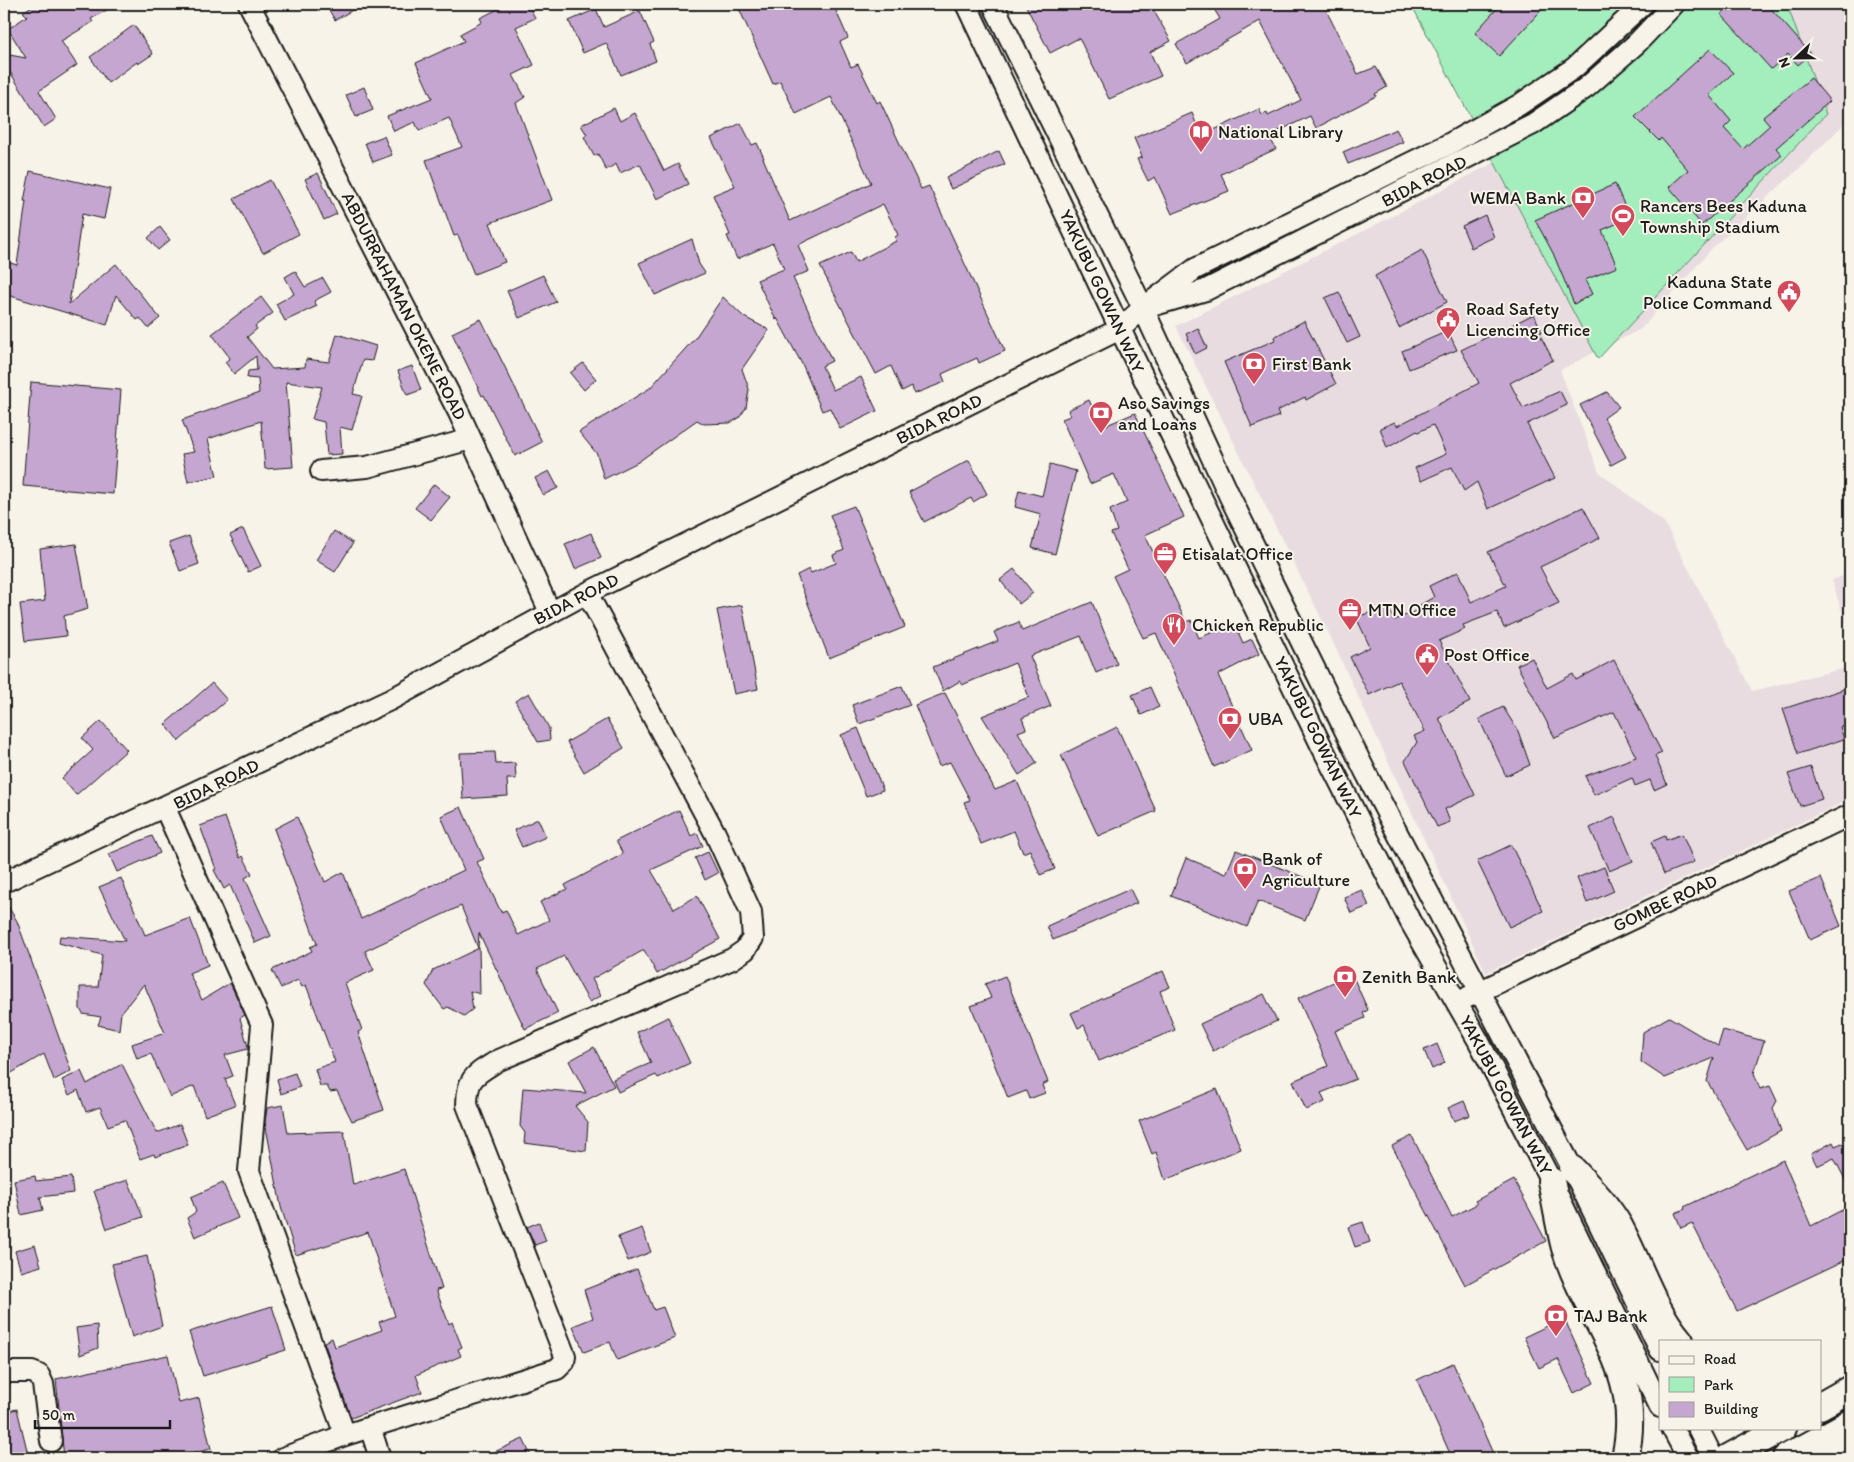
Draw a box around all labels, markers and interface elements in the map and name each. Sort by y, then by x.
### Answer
north arrow [1772,32,1822,82]
text: N [1775,55,1794,70]
library icon: National Library [1188,119,1214,153]
place label: National Library [1218,121,1343,143]
street label: BIDA ROAD [1378,150,1470,212]
bank icon: WEMA Bank [1570,185,1596,219]
place label: WEMA Bank [1470,187,1566,209]
street label: ABDURRAHAMAN OKENE ROAD [337,188,471,424]
place label: Rancers Bees Kaduna Township Stadium [1640,195,1807,238]
sports icon: Rancers Bees Kaduna Township Stadium [1610,203,1636,237]
street label: YAKUBU GOWAN WAY [1055,206,1150,377]
place label: Kaduna State Police Command [1643,271,1772,314]
public building icon: Kaduna State Police Command [1776,279,1802,313]
place label: Road Safety Licencing Office [1466,298,1590,341]
public building icon: Road Safety Licencing Office [1435,306,1461,340]
bank icon: First Bank [1241,351,1267,385]
place label: First Bank [1272,353,1351,375]
street label: BIDA ROAD [892,389,986,449]
place label: Aso Savings and Loans [1118,392,1210,435]
bank icon: Aso Savings and Loans [1088,400,1114,434]
office icon: Etisalat Office [1152,541,1178,575]
place label: Etisalat Office [1182,543,1293,565]
street label: BIDA ROAD [530,568,622,630]
office icon: MTN Office [1337,597,1363,631]
place label: MTN Office [1368,599,1456,621]
restaurant icon: Chicken Republic [1161,612,1187,646]
place label: Chicken Republic [1192,614,1324,636]
public building icon: Post Office [1414,642,1440,676]
place label: Post Office [1444,644,1530,666]
street label: YAKUBU GOWAN WAY [1269,652,1367,822]
bank icon: UBA [1217,706,1243,740]
place label: UBA [1248,708,1284,730]
street label: BIDA ROAD [169,754,263,814]
place label: Bank of Agriculture [1262,848,1350,891]
bank icon: Bank of Agriculture [1232,856,1258,890]
street label: GOMBE ROAD [1609,869,1721,937]
bank icon: Zenith Bank [1332,964,1358,998]
place label: Zenith Bank [1362,966,1456,988]
street label: YAKUBU GOWAN WAY [1455,1011,1558,1179]
bank icon: TAJ Bank [1543,1303,1569,1337]
place label: TAJ Bank [1574,1305,1648,1327]
legend [1659,1340,1822,1430]
text: Road [1704,1350,1737,1368]
text: Park [1704,1376,1734,1394]
scale bar [35,1397,170,1429]
text: Building [1704,1400,1758,1418]
text: 50 m [42,1406,75,1424]

